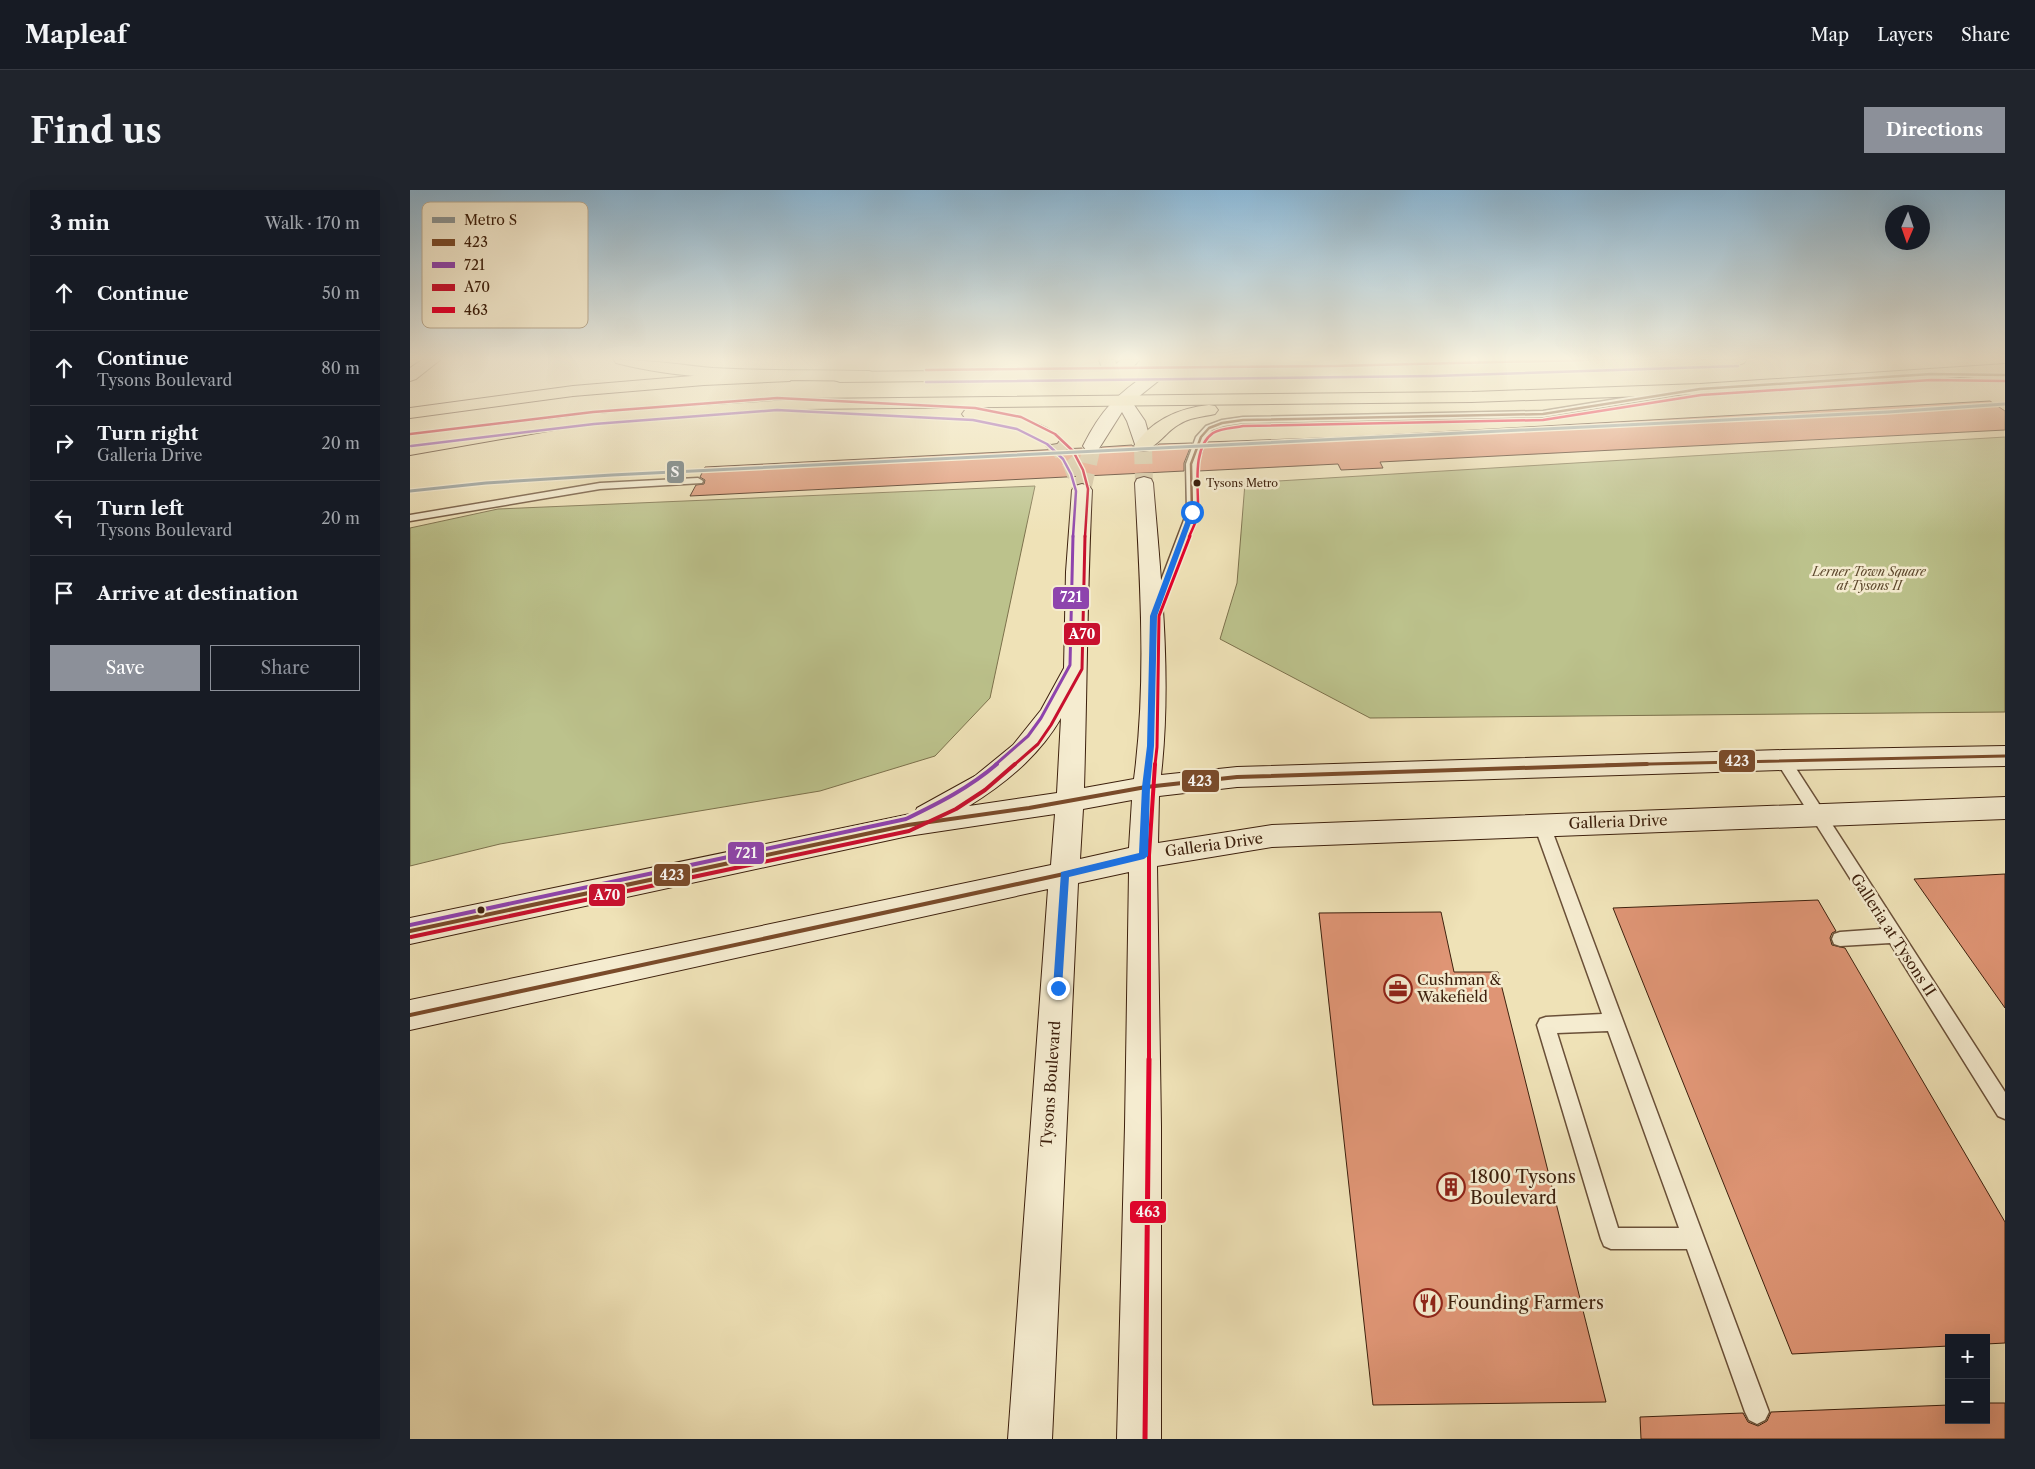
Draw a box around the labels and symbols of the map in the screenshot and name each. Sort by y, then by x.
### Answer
legend [422,202,588,328]
north arrow [1885,205,1930,250]
text: Metro S [464,211,517,229]
text: 423 [464,233,488,251]
text: 721 [464,256,485,274]
text: A70 [463,278,490,296]
text: 463 [464,301,488,319]
line badge: S [666,460,685,484]
text: S [671,463,680,481]
place label: Tysons Metro [1206,476,1278,490]
marker: Tysons Metro [1192,478,1202,488]
route start [1181,501,1204,524]
park label: Lerner Town Square at Tysons II [1811,564,1927,593]
line badge: 721 [1052,586,1090,610]
text: 721 [1060,588,1083,606]
line badge: A70 [1063,622,1101,646]
text: A70 [1067,625,1096,643]
line badge: 423 [1718,749,1756,773]
text: 423 [1725,752,1749,770]
line badge: 423 [1181,769,1220,793]
text: 423 [1188,772,1212,790]
street label: Galleria Drive [1568,810,1668,833]
street label: Galleria Drive [1164,828,1264,861]
line badge: 721 [727,841,765,865]
text: 721 [735,844,758,862]
line badge: 423 [653,863,691,887]
text: 423 [660,866,684,884]
street label: Galleria at Tysons II [1847,870,1940,1000]
line badge: A70 [588,883,626,907]
text: A70 [592,886,621,904]
unlabelled marker [476,905,486,915]
place label: Cushman & Wakefield [1416,970,1501,1006]
office icon: Cushman & Wakefield [1383,974,1413,1004]
route end [1047,977,1070,1000]
street label: Tysons Boulevard [1037,1020,1064,1148]
place label: 1800 Tysons Boulevard [1470,1166,1576,1209]
building icon: 1800 Tysons Boulevard [1436,1172,1466,1202]
line badge: 463 [1129,1200,1167,1224]
text: 463 [1136,1203,1160,1221]
restaurant icon: Founding Farmers [1413,1288,1443,1318]
place label: Founding Farmers [1447,1292,1604,1314]

